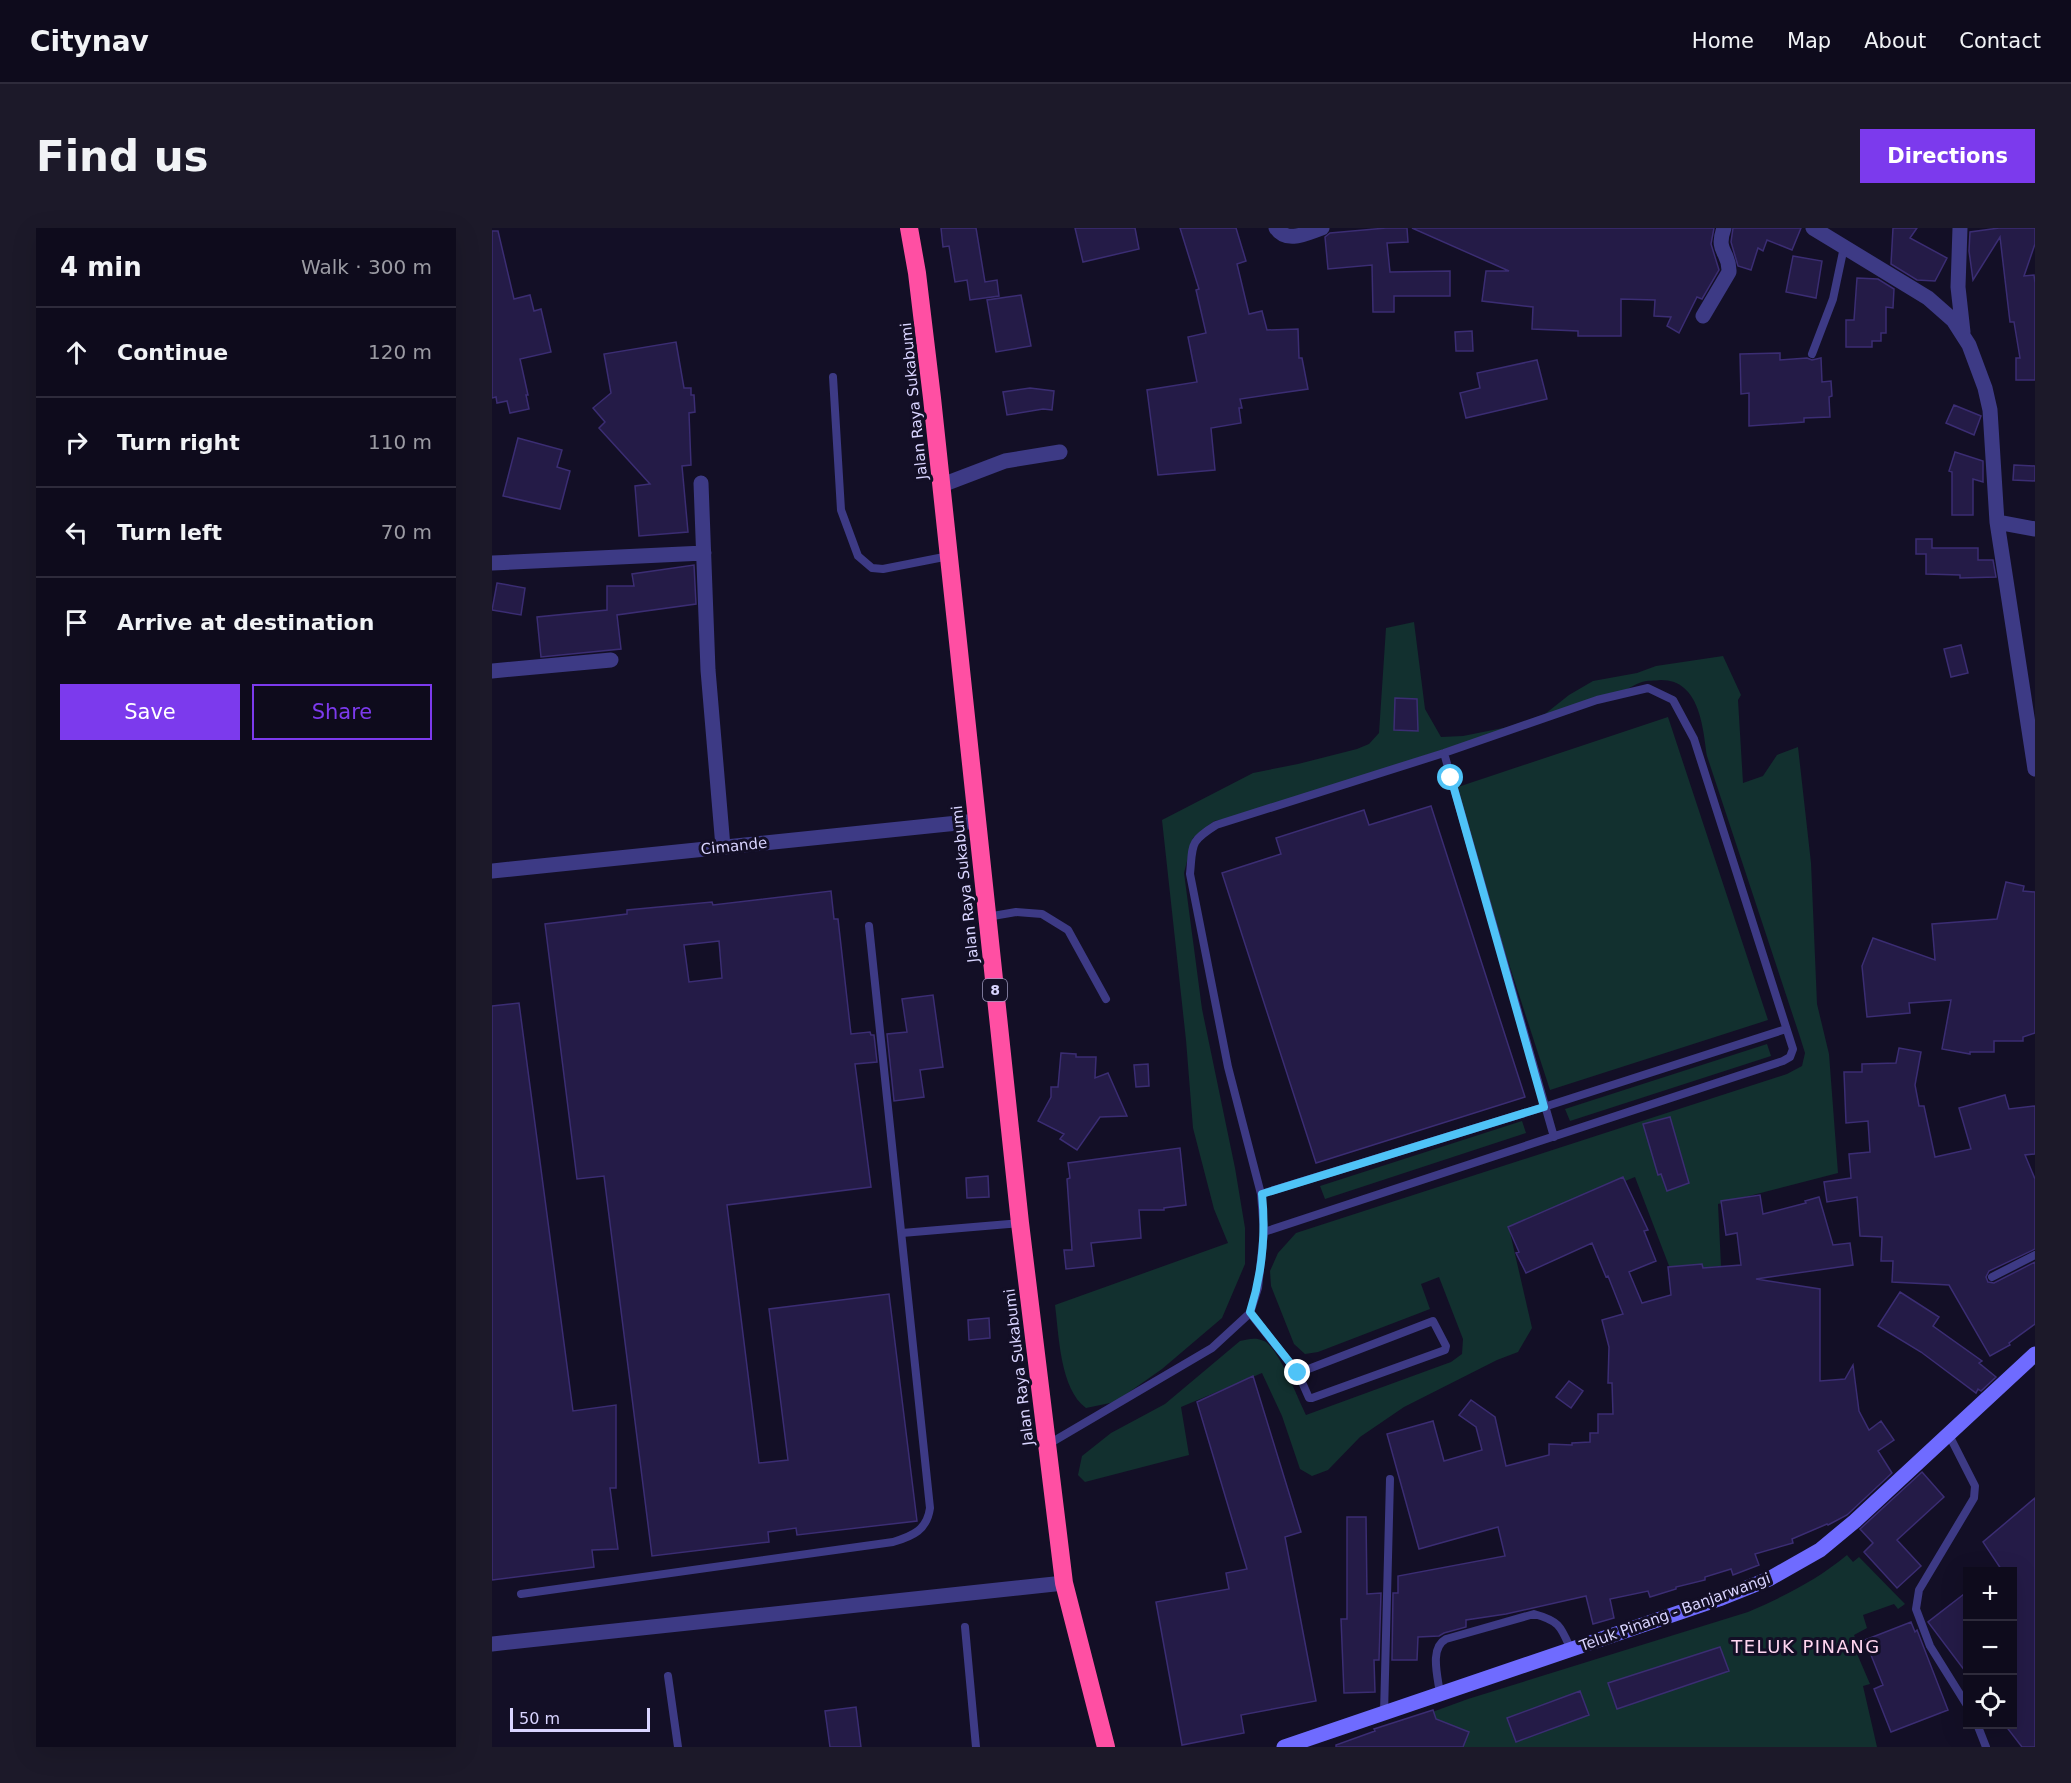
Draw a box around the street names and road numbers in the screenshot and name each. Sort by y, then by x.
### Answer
street label: Jalan Raya Sukabumi [897,322,931,481]
street label: Jalan Raya Sukabumi [948,805,982,964]
street label: Cimande [700,834,768,858]
road number: 8 [983,979,1007,1001]
street label: Jalan Raya Sukabumi [1000,1288,1038,1447]
street label: Teluk Pinang - Banjarwangi [1576,1569,1773,1655]

